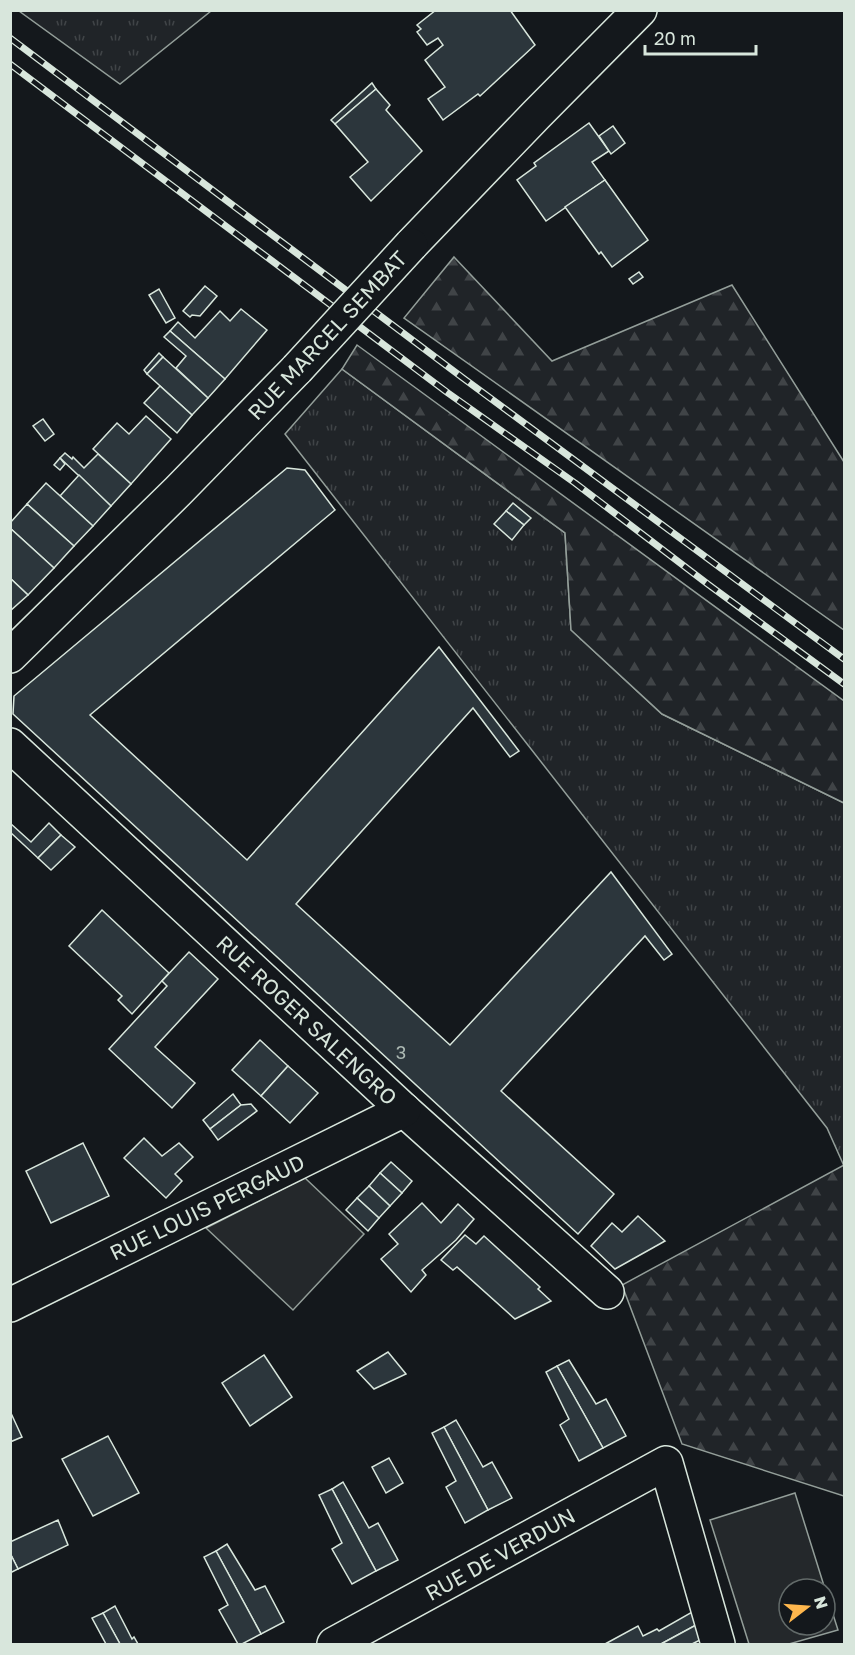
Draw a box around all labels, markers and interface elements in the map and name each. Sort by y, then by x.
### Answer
scale bar [645,18,756,56]
text: 20 m [654,27,696,49]
street label: RUE MARCEL SEMBAT [242,245,412,425]
street label: RUE ROGER SALENGRO [211,930,403,1110]
house number: 3 [396,1041,406,1063]
street label: RUE LOUIS PERGAUD [105,1149,309,1265]
street label: RUE DE VERDUN [421,1502,579,1606]
north arrow [777,1577,837,1637]
text: N [810,1594,833,1611]

